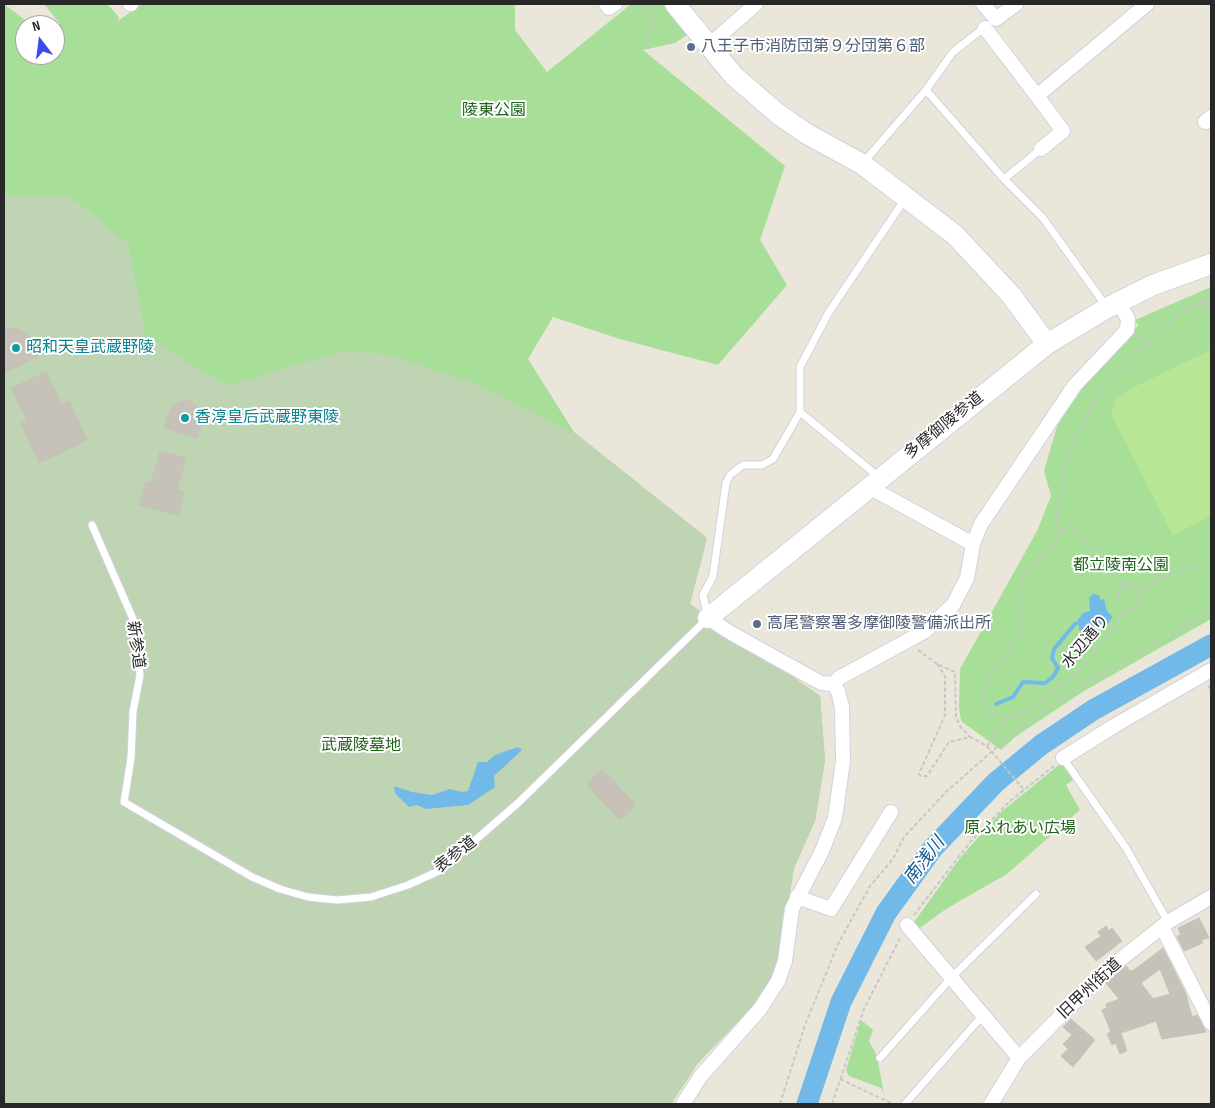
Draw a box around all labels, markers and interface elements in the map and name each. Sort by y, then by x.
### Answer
north arrow [15,15,65,65]
text: N [30,17,42,35]
place label: 八王子市消防団第９分団第６部 [701,37,925,57]
marker: 八王子市消防団第９分団第６部 [685,41,697,53]
park label: 陵東公園 [462,101,526,121]
place label: 昭和天皇武蔵野陵 [26,338,154,358]
marker: 昭和天皇武蔵野陵 [10,342,22,354]
street label: 多摩御陵参道 [901,388,987,464]
place label: 香淳皇后武蔵野東陵 [195,408,339,428]
marker: 香淳皇后武蔵野東陵 [179,412,191,424]
park label: 都立陵南公園 [1073,556,1169,576]
street label: 水辺通り [1058,611,1114,673]
place label: 高尾警察署多摩御陵警備派出所 [767,614,991,634]
marker: 高尾警察署多摩御陵警備派出所 [751,618,763,630]
street label: 新参道 [122,620,148,670]
park label: 武蔵陵墓地 [321,736,401,756]
park label: 原ふれあい広場 [964,819,1076,839]
street label: 表参道 [431,833,481,877]
water label: 南浅川 [900,833,950,889]
street label: 旧甲州街道 [1054,955,1126,1023]

